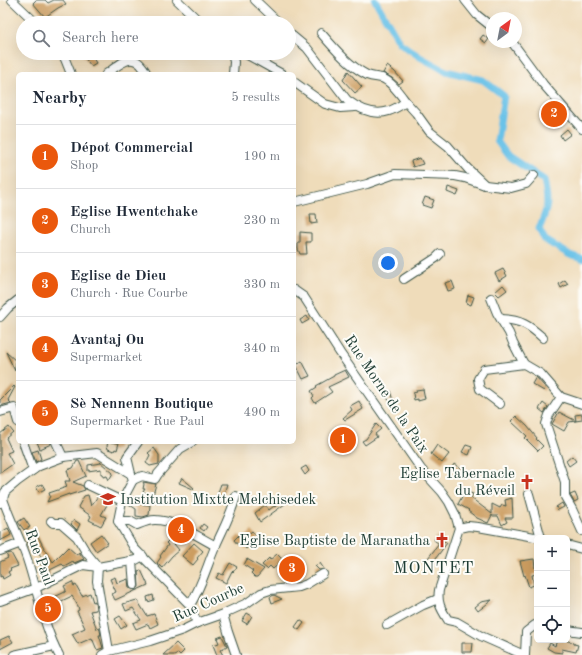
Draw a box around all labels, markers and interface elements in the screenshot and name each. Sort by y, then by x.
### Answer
north arrow [486,12,522,48]
search box [16,16,296,60]
icon: search [30,27,52,49]
text: Search here [62,31,139,46]
text: Nearby [32,90,87,107]
text: 5 results [231,91,280,104]
pin: 2 [541,99,567,129]
text: Dépot Commercial [70,141,193,156]
text: 1 [41,150,49,163]
text: 190 m [243,150,280,163]
text: Shop [70,159,98,172]
text: Eglise Hwentchake [70,205,198,220]
text: 2 [41,214,49,227]
text: 230 m [243,214,280,227]
text: Church [70,223,111,236]
your location [378,253,398,273]
text: Eglise de Dieu [70,269,166,284]
text: 3 [41,278,49,291]
text: 330 m [243,278,280,291]
text: Church · Rue Courbe [70,287,188,300]
text: Avantaj Ou [70,333,144,348]
street label: Rue Morne de la Paix [341,333,431,457]
text: 4 [41,342,49,355]
text: 340 m [243,342,280,355]
text: Supermarket [70,351,142,364]
text: Sè Nennenn Boutique [70,397,213,412]
text: 5 [41,406,49,419]
text: 490 m [243,406,280,419]
text: Supermarket · Rue Paul [70,415,204,428]
pin: 1 [330,425,356,455]
place label: Eglise Tabernacle du Réveil [400,467,515,499]
church icon: Eglise Tabernacle du Réveil [518,473,536,491]
school or university icon: Institution Mixtte Melchisedek [99,490,117,508]
place label: Institution Mixtte Melchisedek [120,493,317,508]
pin: 4 [168,515,194,545]
street label: Rue Paul [21,527,56,588]
church icon: Eglise Baptiste de Maranatha [433,531,451,549]
place label: Eglise Baptiste de Maranatha [239,534,431,549]
map controls [534,535,570,643]
button: + [534,535,570,571]
pin: 3 [279,554,305,584]
district label: MONTET [393,560,475,577]
button: − [534,571,570,607]
street label: Rue Courbe [171,581,246,626]
pin: 5 [35,594,61,624]
button: locate [534,607,570,643]

